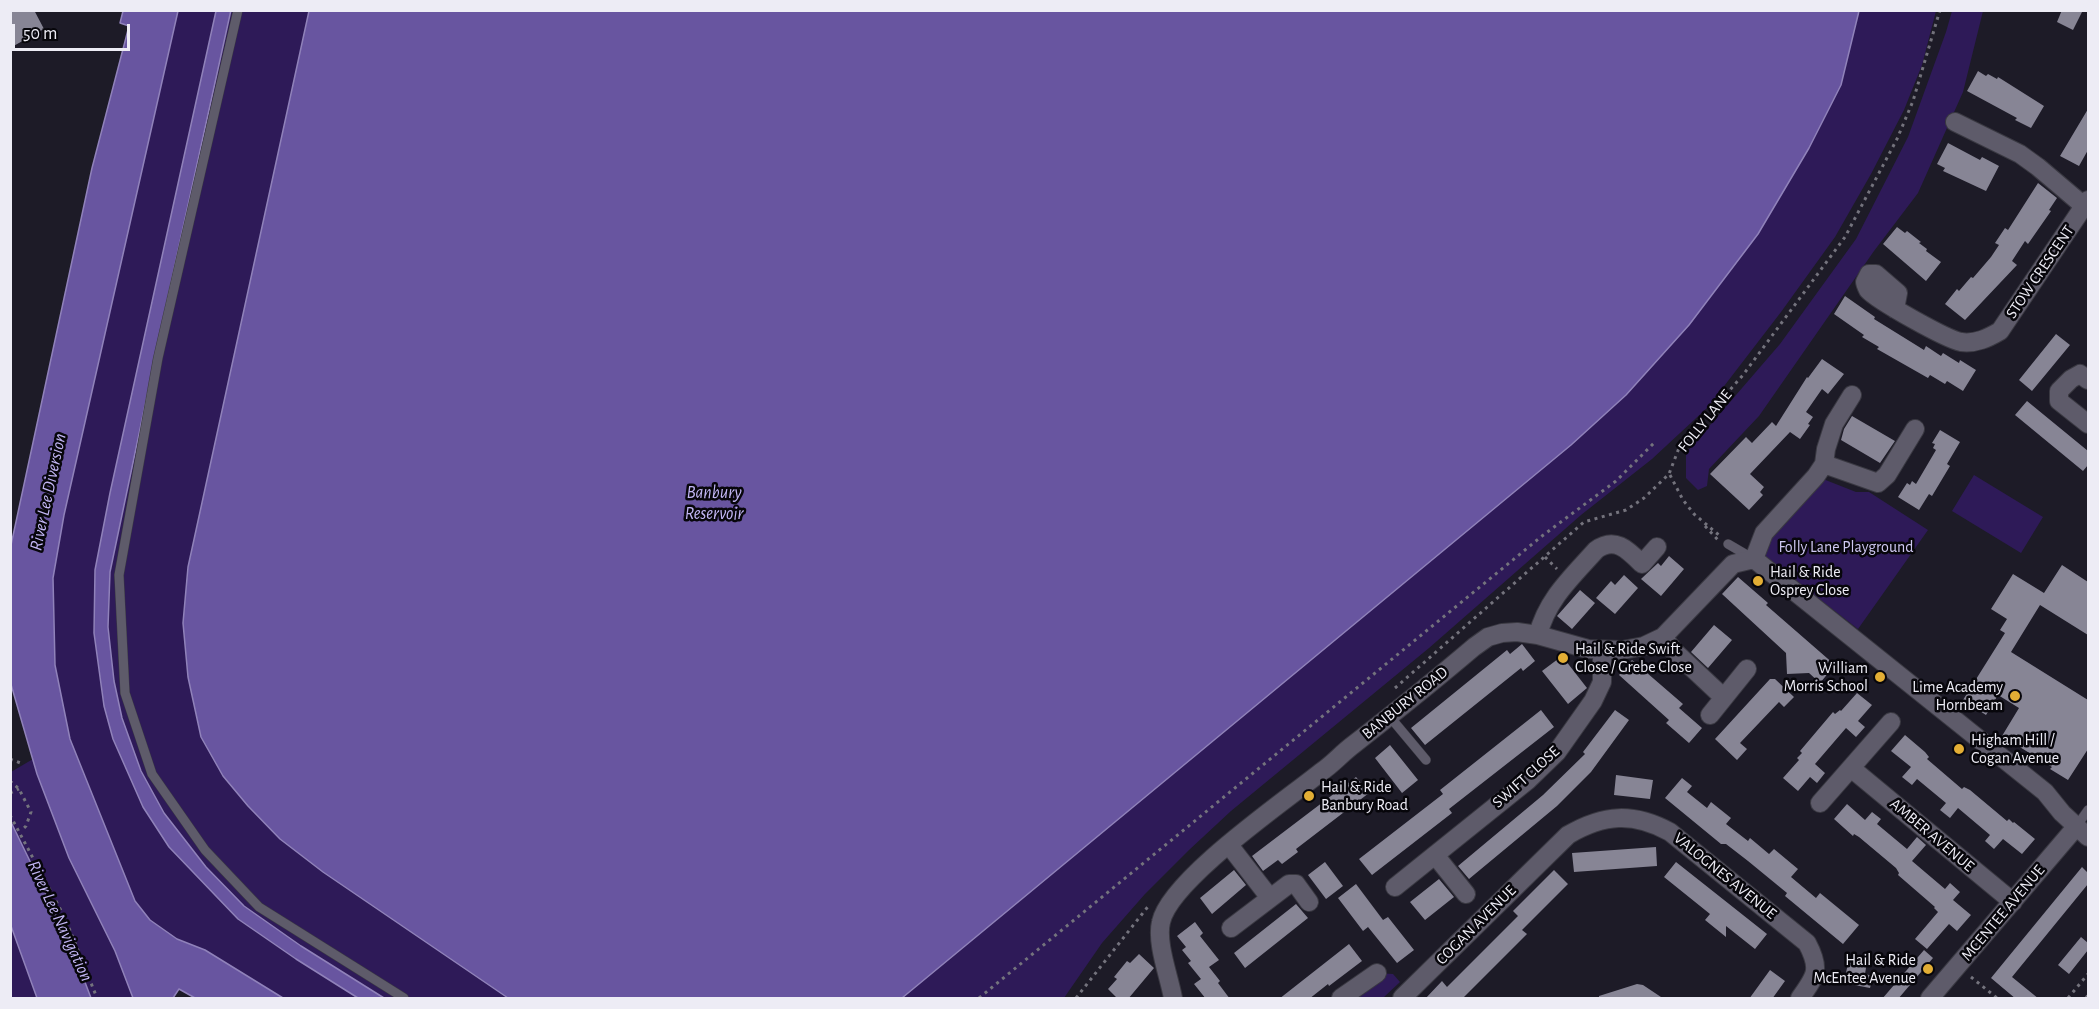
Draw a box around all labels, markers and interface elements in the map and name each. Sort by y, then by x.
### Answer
scale bar [15,12,134,50]
text: 50 m [23,25,57,43]
street label: STOW CRESCENT [2002,222,2078,322]
street label: FOLLY LANE [1674,386,1736,456]
water label: River Lee Diversion [25,431,71,553]
water label: Banbury Reservoir [685,482,743,524]
park label: Folly Lane Playground [1778,537,1914,557]
place label: Hail & Ride Osprey Close [1770,562,1849,600]
marker: Hail & Ride Osprey Close [1751,574,1765,588]
place label: Hail & Ride Swift Close / Grebe Close [1575,639,1692,677]
marker: Hail & Ride Swift Close / Grebe Close [1556,651,1570,665]
place label: William Morris School [1784,658,1868,696]
street label: BANBURY ROAD [1358,662,1452,744]
marker: William Morris School [1873,670,1887,684]
place label: Lime Academy Hornbeam [1912,677,2003,715]
marker: Lime Academy Hornbeam [2008,689,2022,703]
place label: Higham Hill / Cogan Avenue [1971,730,2059,768]
street label: SWIFT CLOSE [1488,742,1564,812]
marker: Higham Hill / Cogan Avenue [1952,742,1966,756]
place label: Hail & Ride Banbury Road [1321,777,1408,815]
marker: Hail & Ride Banbury Road [1302,789,1316,803]
street label: AMBER AVENUE [1886,794,1978,876]
street label: VALOGNES AVENUE [1670,829,1780,923]
water label: River Lee Navigation [23,857,97,985]
street label: MCENTEE AVENUE [1957,861,2049,965]
street label: COGAN AVENUE [1432,881,1520,969]
place label: Hail & Ride McEntee Avenue [1813,950,1916,988]
marker: Hail & Ride McEntee Avenue [1921,962,1935,976]

